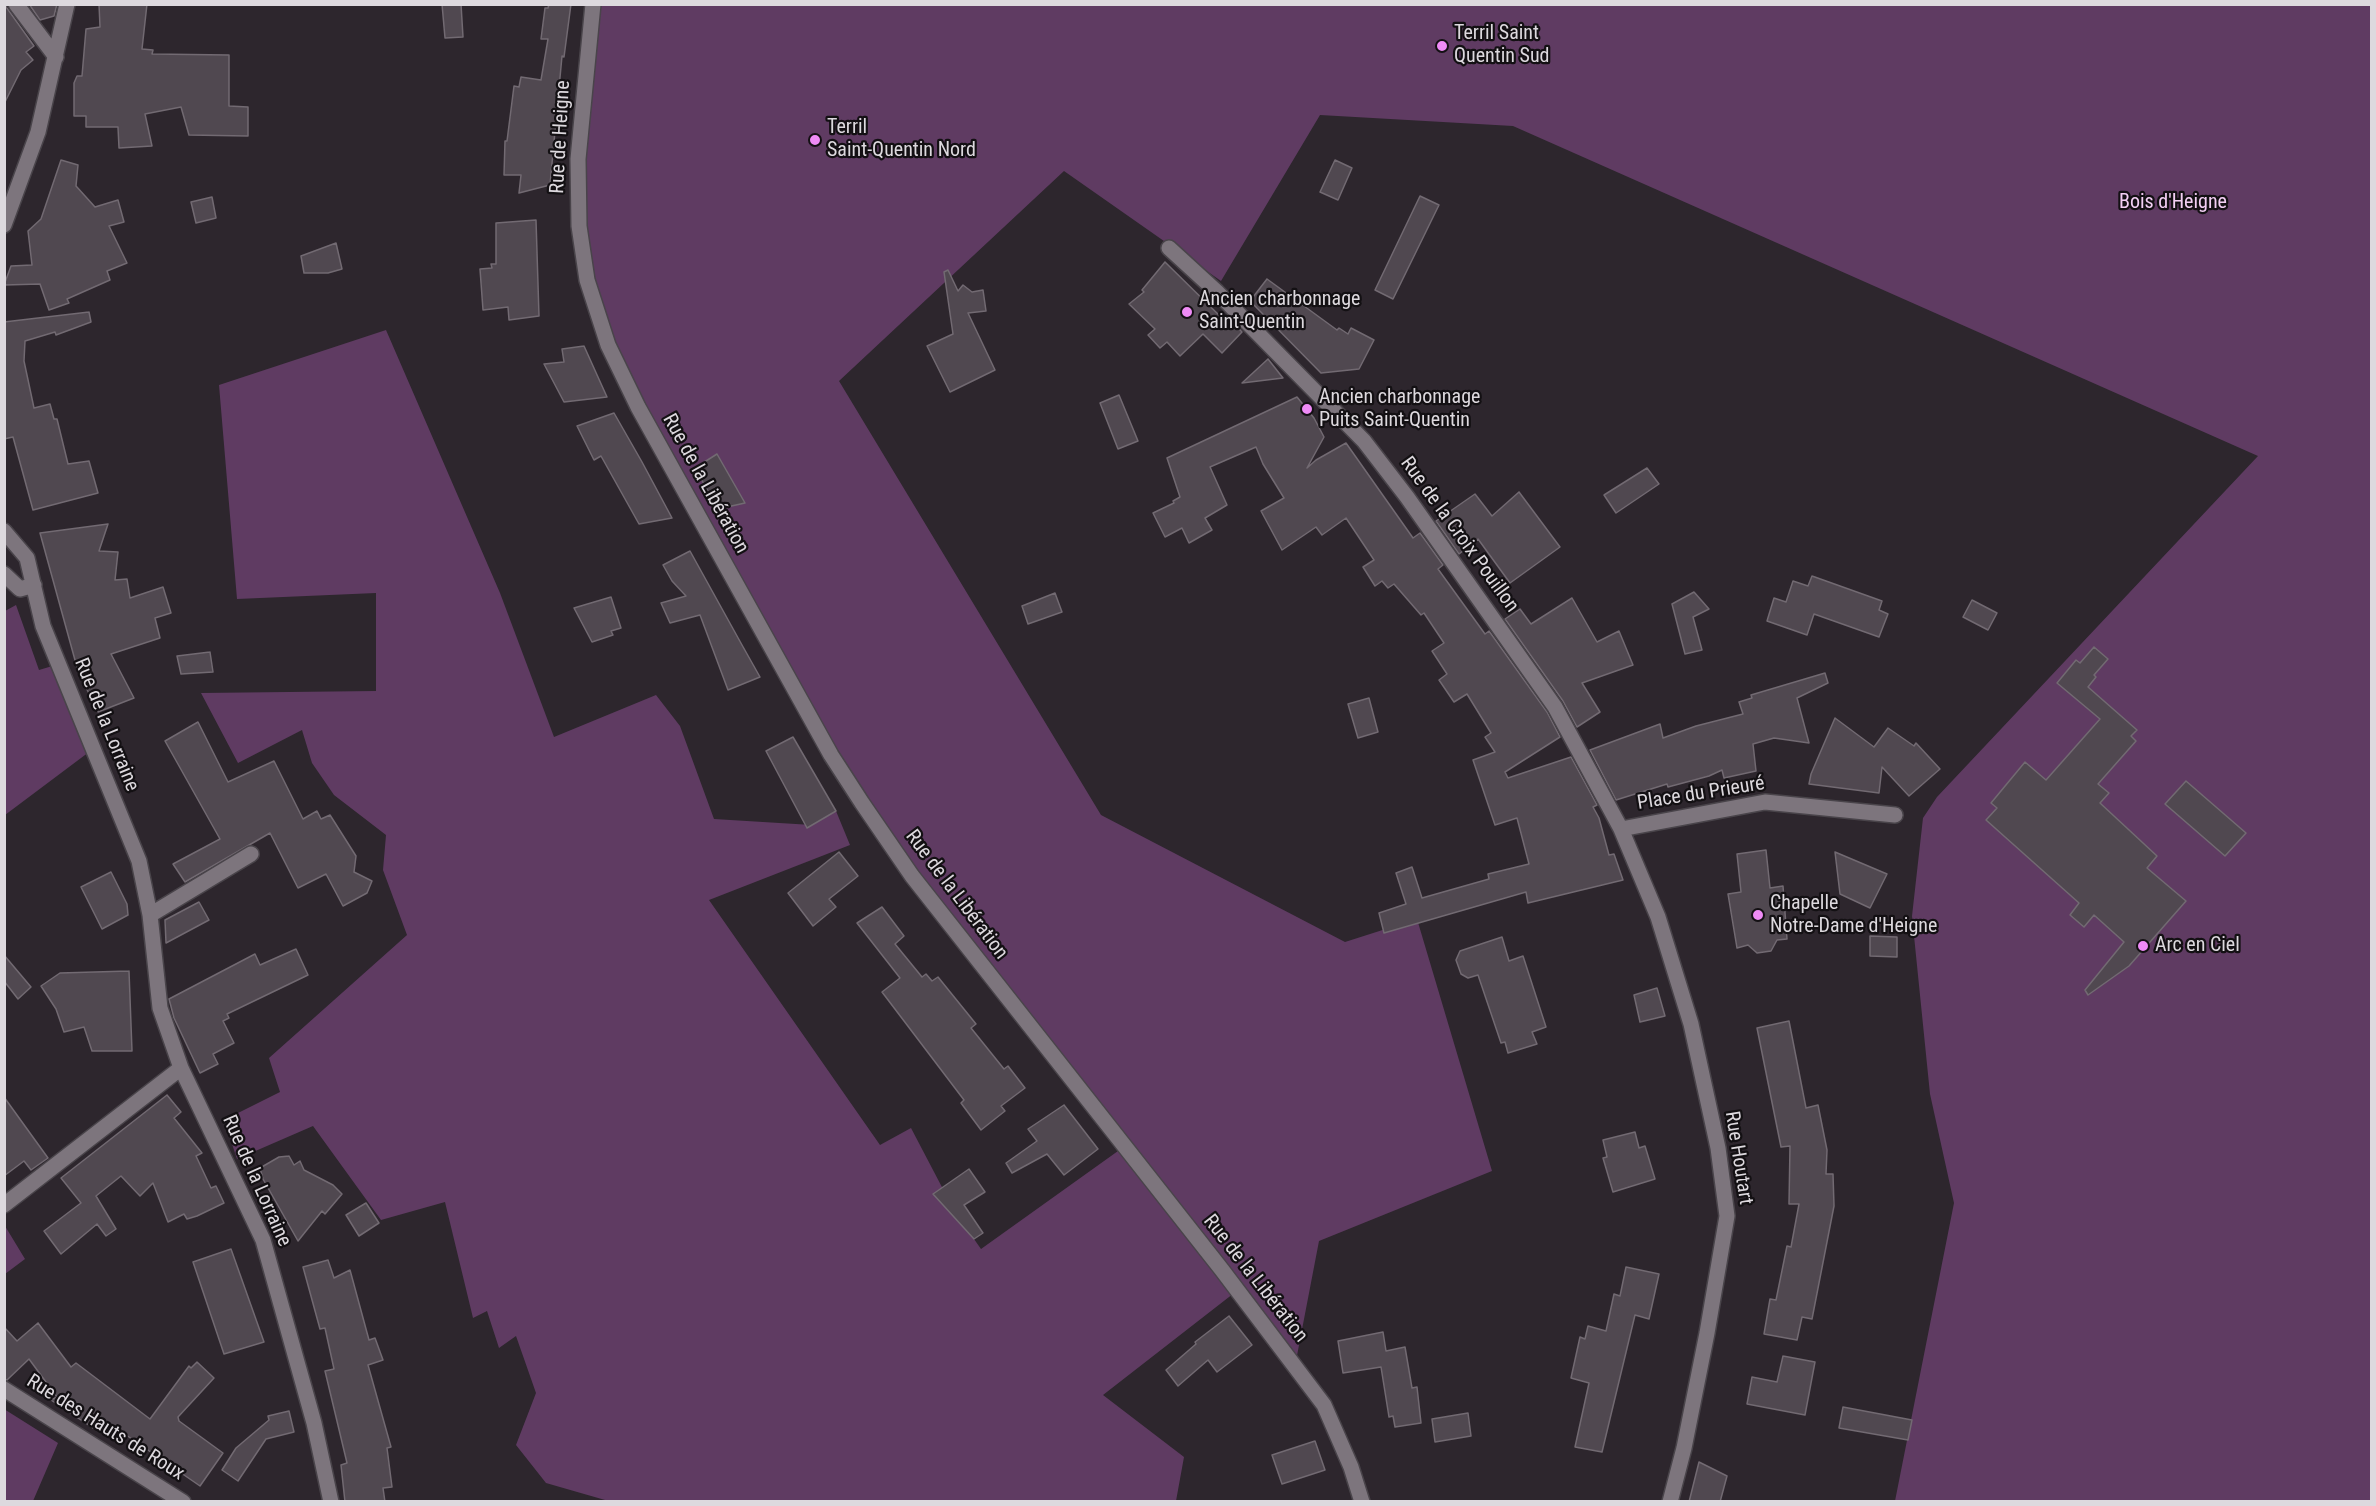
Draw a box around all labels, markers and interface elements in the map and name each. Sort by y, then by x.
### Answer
place label: Terril Saint Quentin Sud [1454,22,1549,69]
marker: Terril Saint Quentin Sud [1435,39,1449,53]
street label: Rue de Heigne [546,80,576,194]
place label: Terril Saint-Quentin Nord [827,116,976,163]
marker: Terril Saint-Quentin Nord [808,133,822,147]
park label: Bois d'Heigne [2119,191,2227,215]
place label: Ancien charbonnage Saint-Quentin [1199,288,1360,335]
marker: Ancien charbonnage Saint-Quentin [1180,305,1194,319]
place label: Ancien charbonnage Puits Saint-Quentin [1319,386,1480,433]
marker: Ancien charbonnage Puits Saint-Quentin [1300,402,1314,416]
street label: Rue de la Libération [657,410,753,558]
street label: Rue de la Croix Pouillon [1395,453,1523,617]
street label: Rue de la Lorraine [68,655,144,795]
street label: Place du Prieuré [1636,772,1766,816]
street label: Rue de la Libération [900,826,1012,964]
place label: Chapelle Notre-Dame d'Heigne [1770,892,1937,939]
marker: Chapelle Notre-Dame d'Heigne [1751,908,1765,922]
place label: Arc en Ciel [2155,934,2240,958]
marker: Arc en Ciel [2136,939,2150,953]
street label: Rue Houtart [1719,1110,1757,1206]
street label: Rue de la Lorraine [216,1111,296,1251]
street label: Rue de la Libération [1198,1210,1312,1348]
street label: Rue des Hauts de Roux [22,1370,188,1486]

